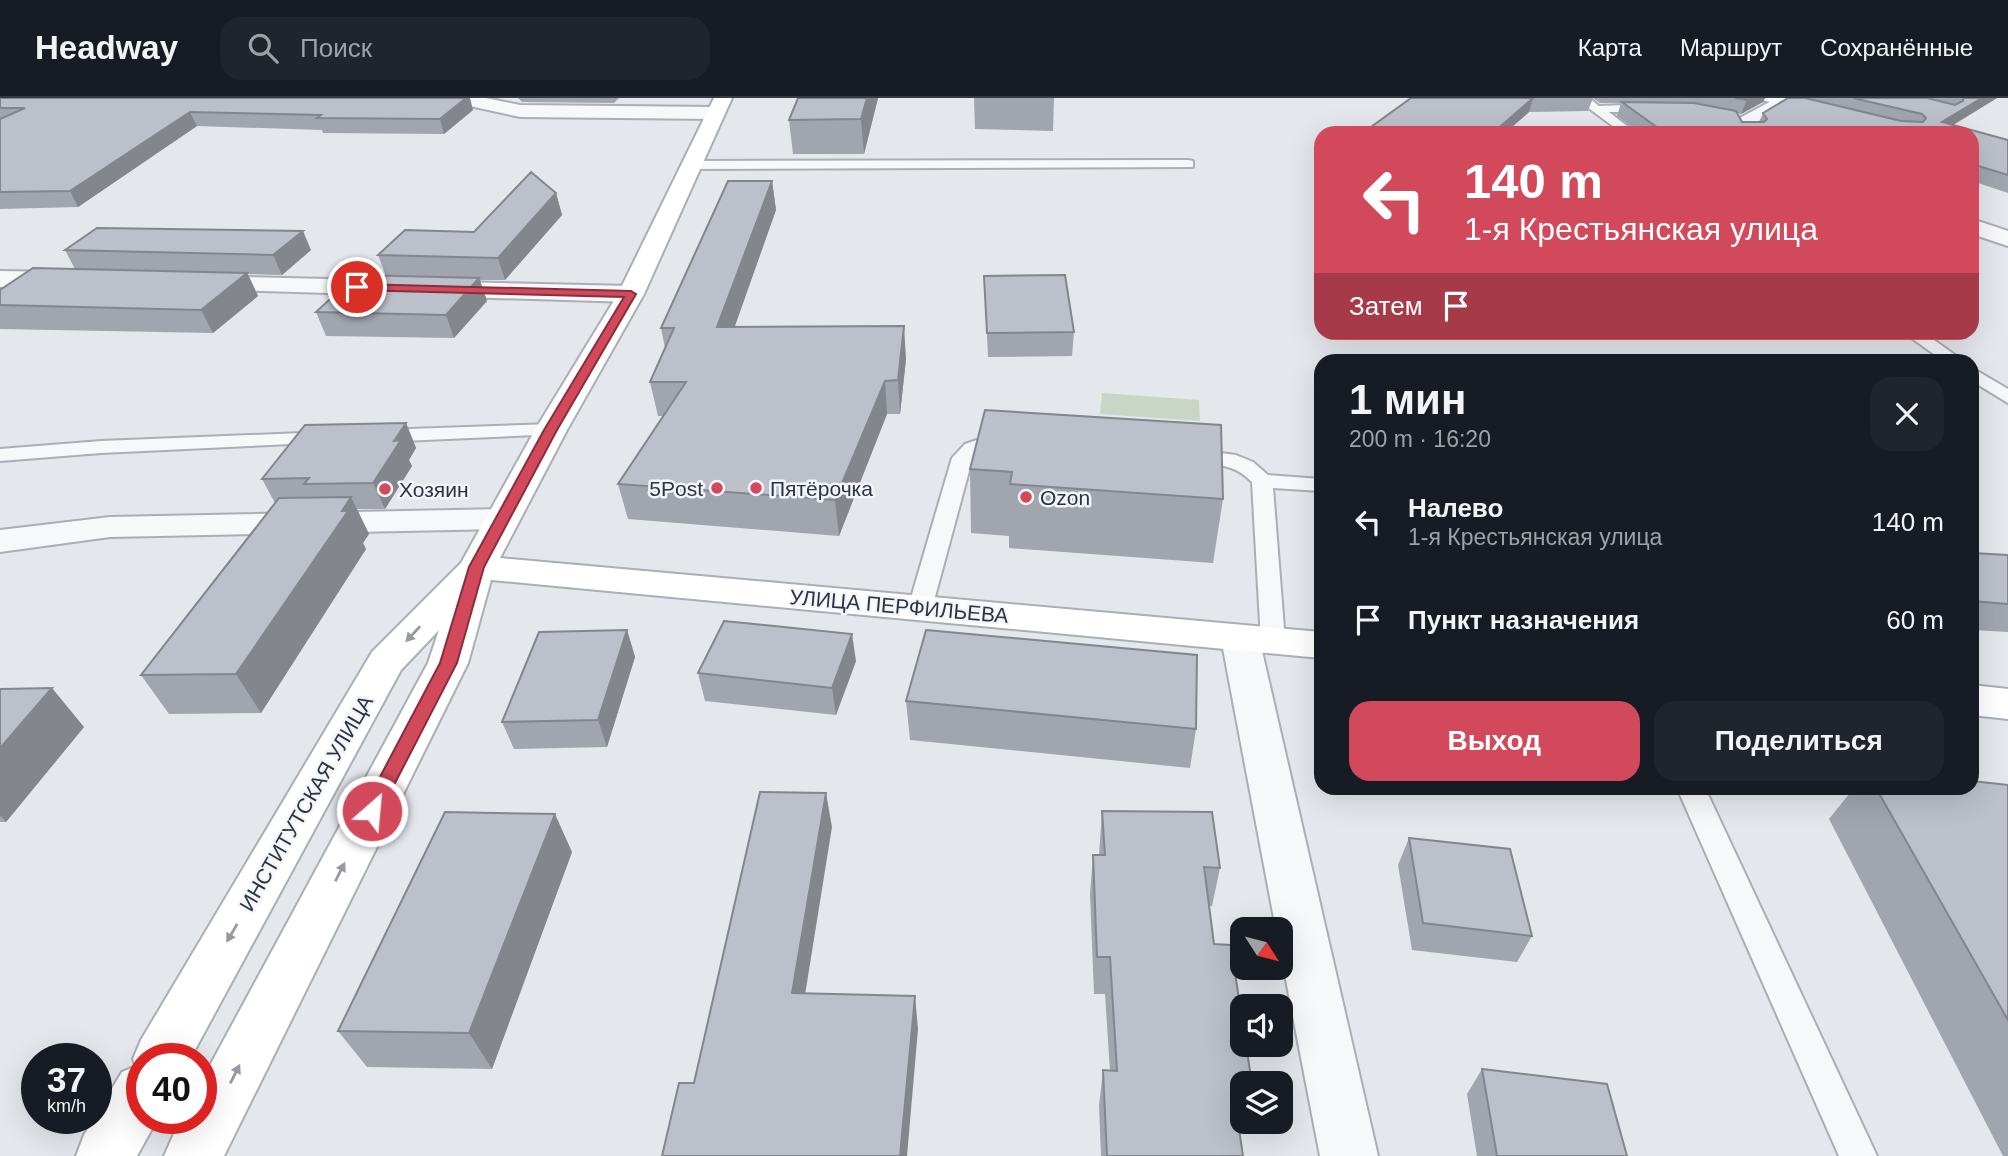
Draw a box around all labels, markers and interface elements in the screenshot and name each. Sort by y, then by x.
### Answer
search box [220,17,710,80]
text: Headway [35,29,178,66]
icon: search [244,29,282,67]
text: Поиск [300,33,372,63]
text: Карта [1578,34,1642,61]
text: Маршрут [1680,34,1782,61]
text: Сохранённые [1820,34,1973,61]
icon: left [1349,154,1440,245]
text: 140 m [1464,154,1603,208]
text: 1-я Крестьянская улица [1464,211,1818,247]
pin [327,257,387,317]
icon: arrive [338,268,376,306]
icon: arrive [1437,287,1475,325]
text: Затем [1349,291,1423,321]
text: 1 мин [1349,376,1466,423]
button: close [1870,377,1944,451]
text: 200 m · 16:20 [1349,426,1491,452]
place label: 5Post [649,477,703,500]
place label: Пятёрочка [770,477,873,500]
place label: Хозяин [399,478,469,501]
marker: 5Post [709,480,725,496]
marker: Пятёрочка [748,480,764,496]
marker: Хозяин [377,481,393,497]
place label: Ozon [1040,486,1090,509]
marker: Ozon [1018,489,1034,505]
text: Налево [1408,493,1503,523]
icon: left [1349,503,1387,541]
text: 140 m [1872,507,1944,537]
text: 1-я Крестьянская улица [1408,524,1662,550]
street label: УЛИЦА ПЕРФИЛЬЕВА [789,585,1009,627]
icon: arrive [1349,601,1387,639]
text: Пункт назначения [1408,605,1639,635]
text: 60 m [1886,605,1944,635]
one-way arrow [405,625,421,643]
street label: ИНСТИТУТСКАЯ УЛИЦА [235,691,377,915]
button: Выход [1349,701,1640,781]
button: Поделиться [1654,701,1944,781]
position arrow [335,774,409,848]
one-way arrow [334,862,346,882]
north arrow [1230,917,1293,980]
map controls [1230,917,1293,1134]
one-way arrow [226,923,238,942]
button: sound [1230,994,1293,1057]
speed limit sign: 40 [126,1043,217,1134]
text: 37 [47,1060,86,1099]
one-way arrow [230,1064,241,1084]
button: layers [1230,1071,1293,1134]
text: km/h [47,1096,86,1116]

